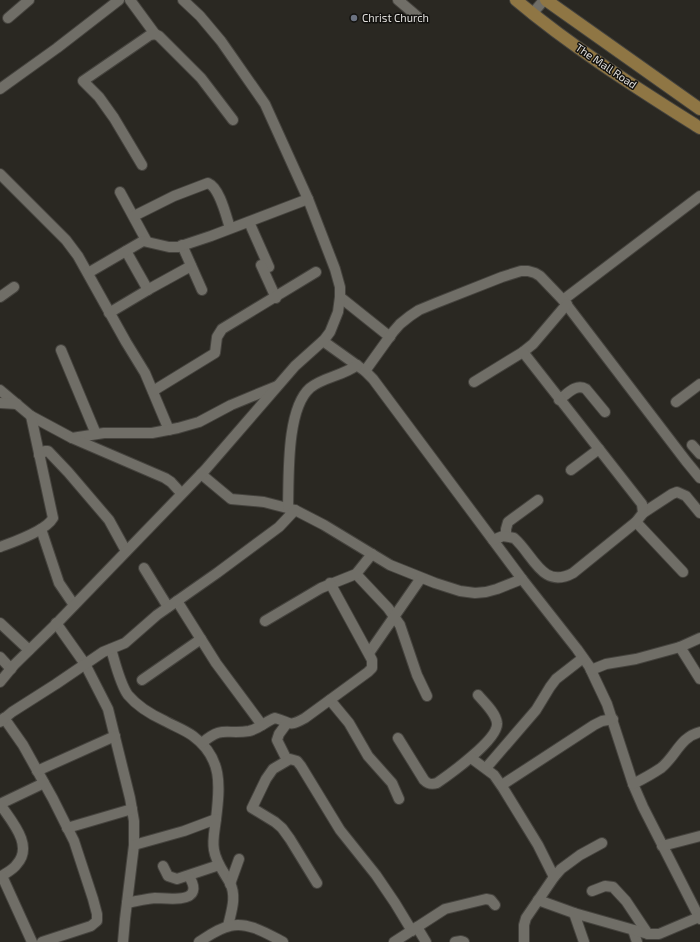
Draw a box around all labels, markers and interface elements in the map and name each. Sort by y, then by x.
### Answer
place label: Christ Church [362,11,429,24]
marker: Christ Church [349,13,359,23]
street label: The Mall Road [573,40,639,91]

